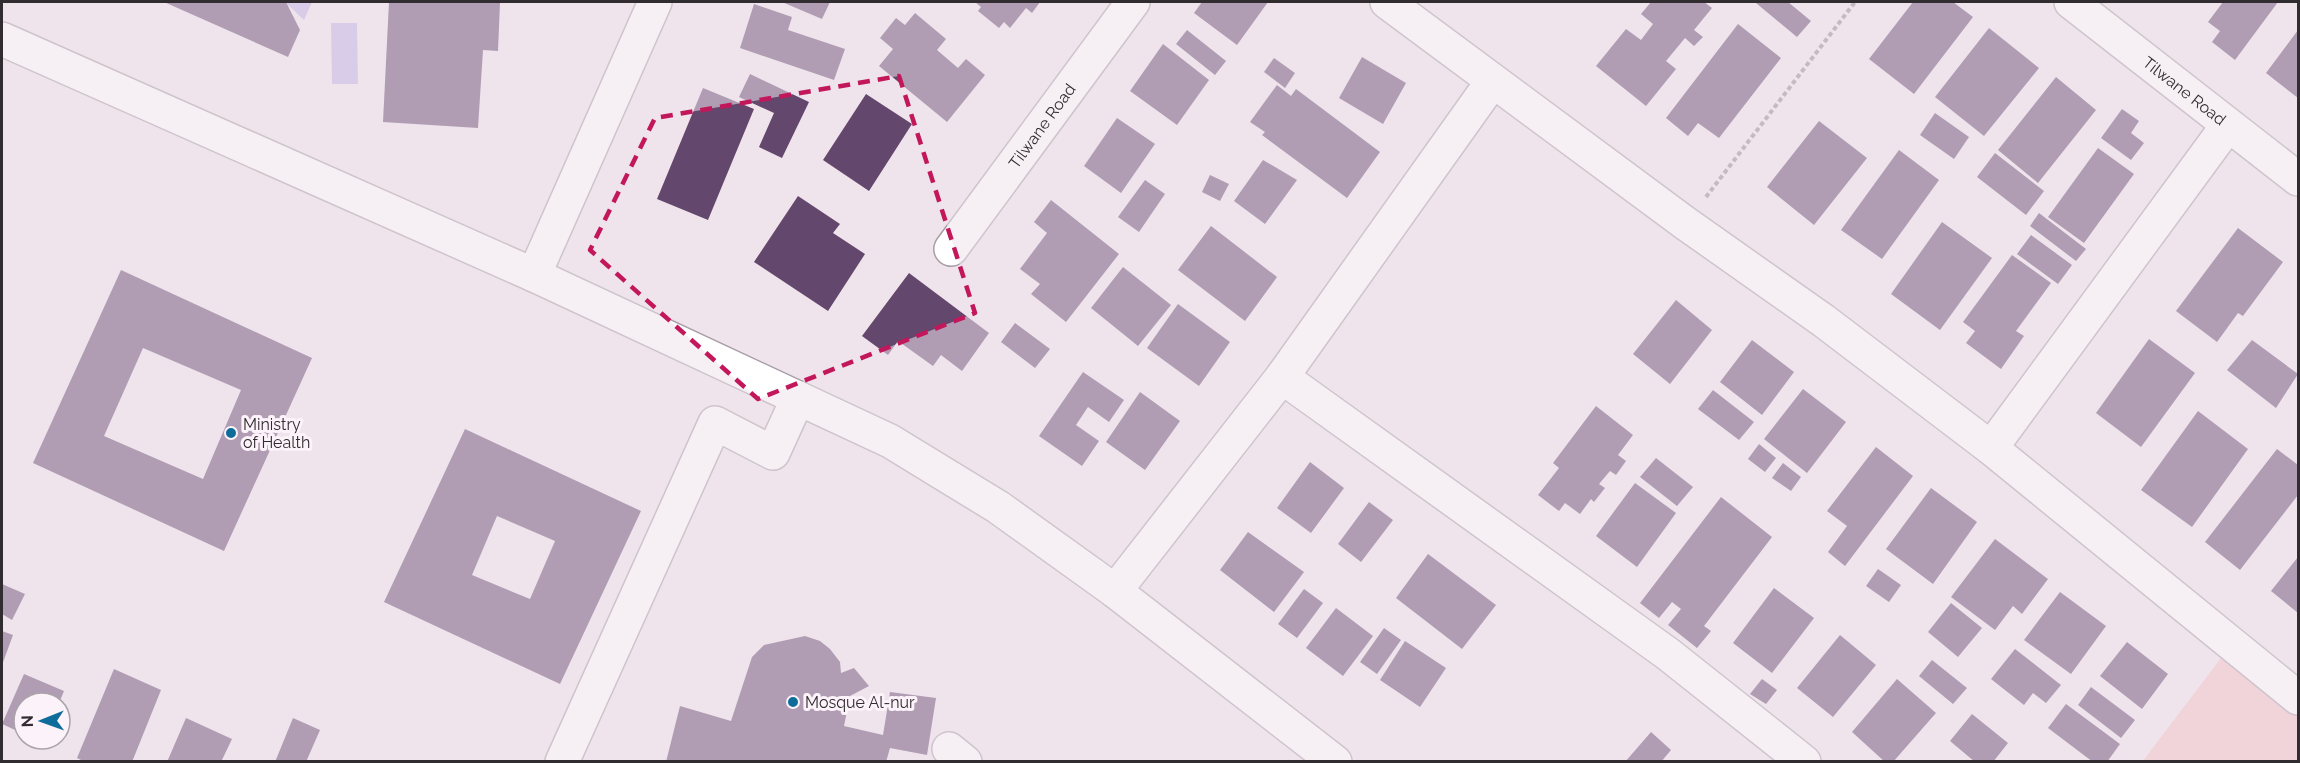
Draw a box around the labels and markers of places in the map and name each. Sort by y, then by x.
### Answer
place label: Ministry of Health [243,415,310,452]
marker: Ministry of Health [224,426,238,440]
place label: Mosque Al-nur [805,693,915,712]
marker: Mosque Al-nur [786,695,800,709]

